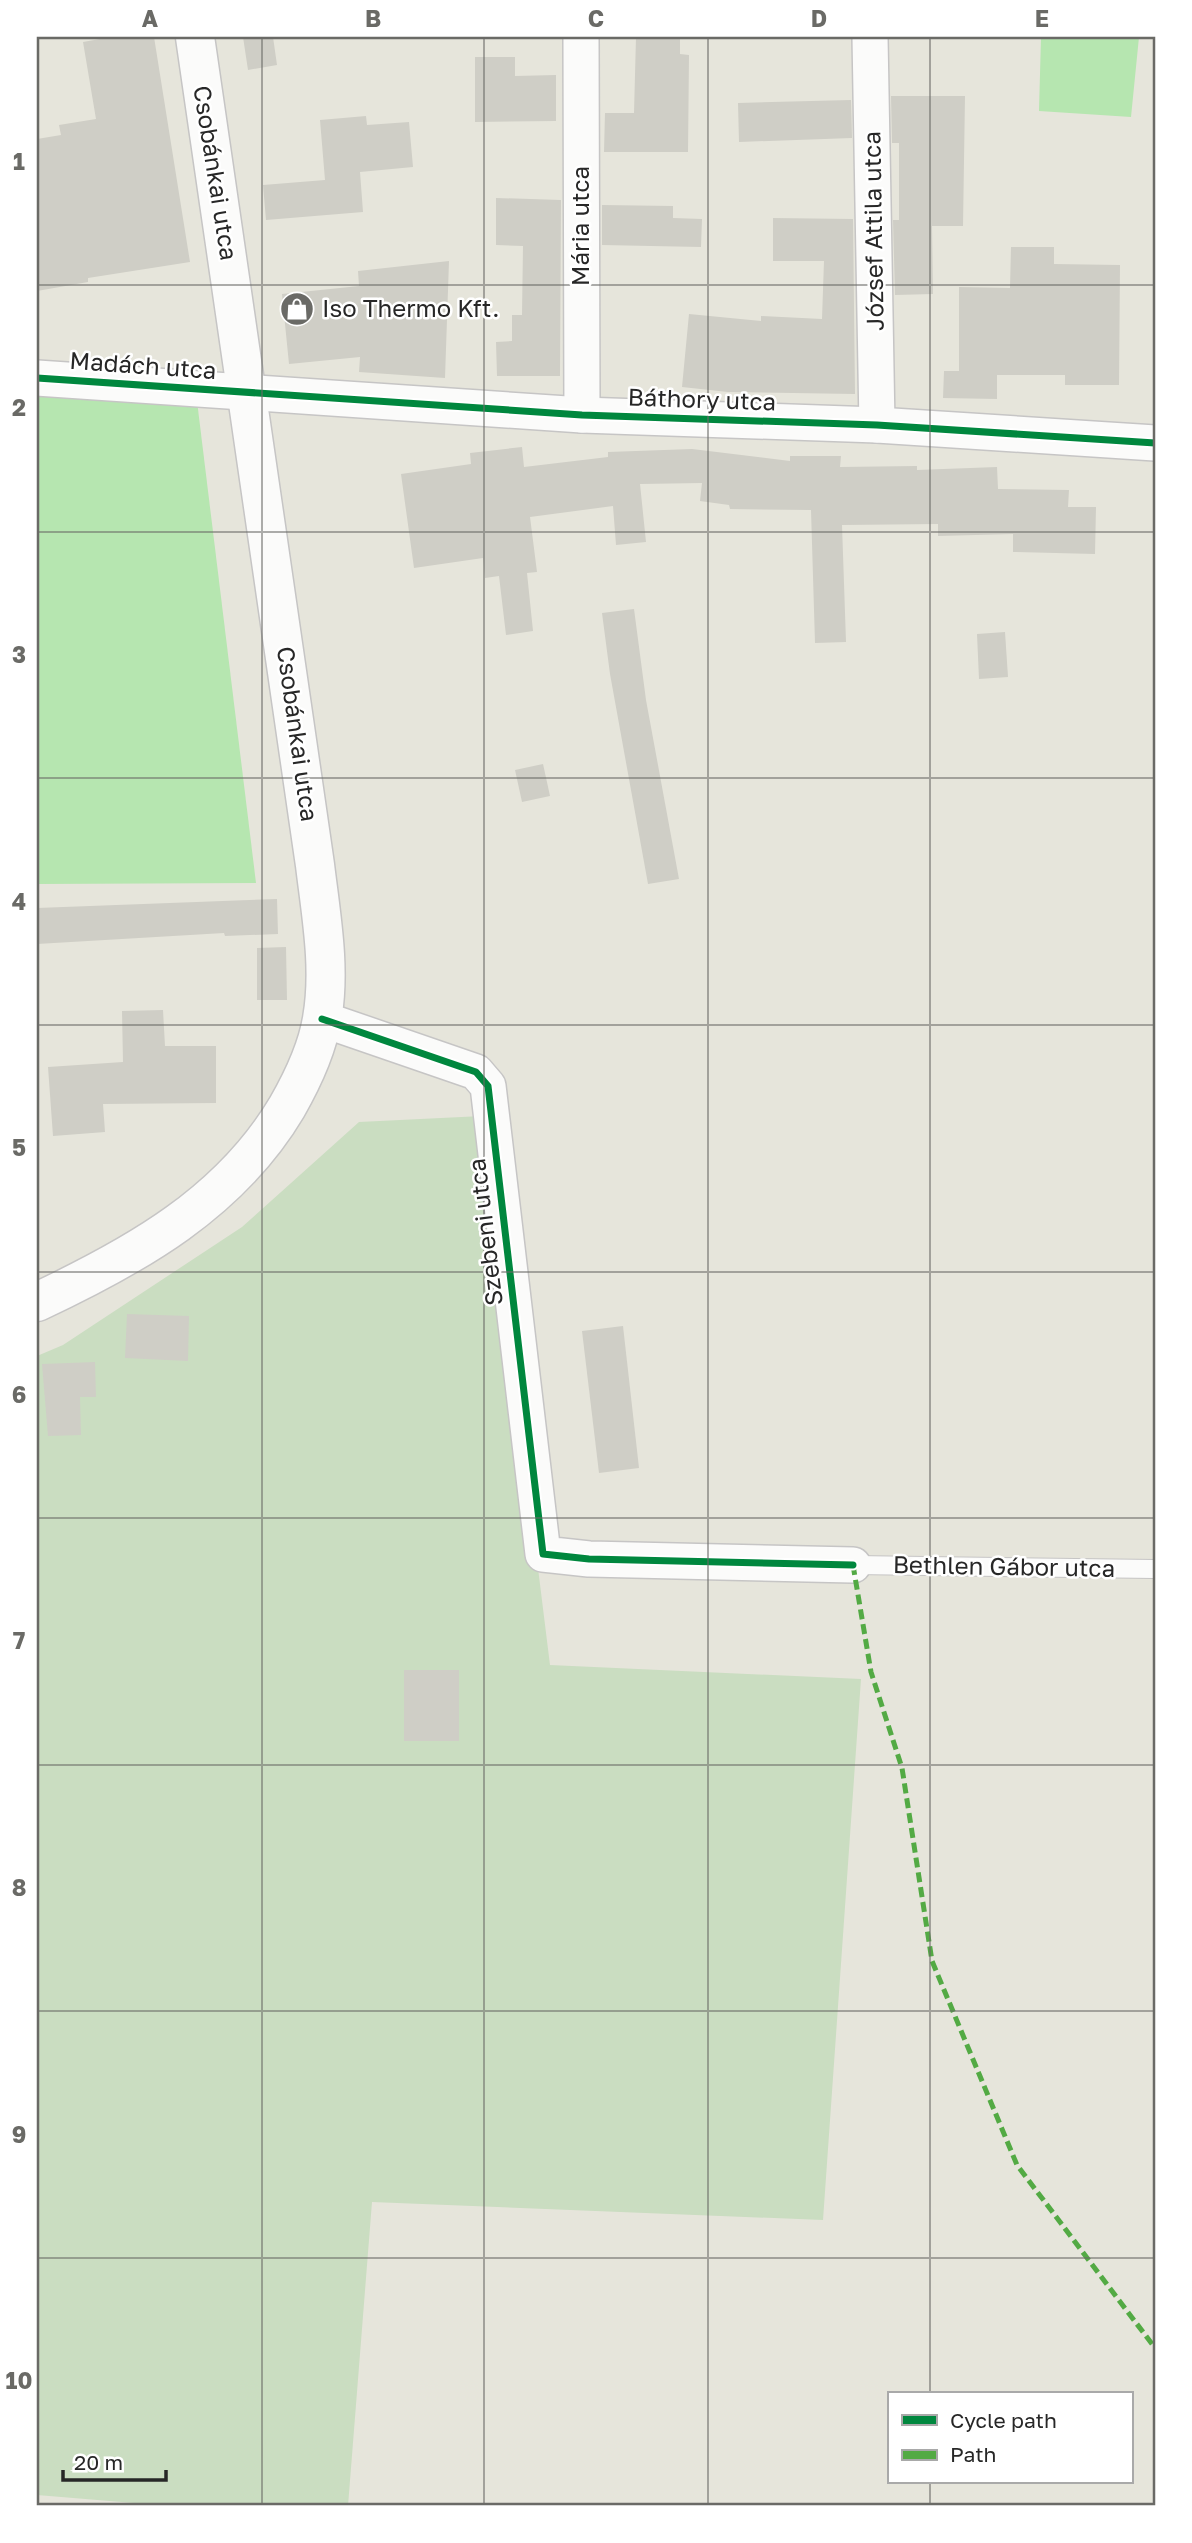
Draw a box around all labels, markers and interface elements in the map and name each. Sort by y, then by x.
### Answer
text: A [142,4,159,32]
text: B [365,4,381,32]
text: C [588,4,604,32]
text: D [811,4,827,32]
text: E [1035,4,1049,32]
street label: Csobánkai utca [188,83,245,262]
street label: József Attila utca [856,131,889,331]
text: 1 [13,147,25,175]
street label: Mária utca [565,166,594,286]
shop icon: Iso Thermo Kft. [278,290,316,328]
place label: Iso Thermo Kft. [322,293,499,322]
street label: Madách utca [69,345,217,384]
street label: Báthory utca [627,381,777,416]
text: 2 [12,393,26,421]
text: 3 [12,640,26,668]
street label: Csobánkai utca [272,644,325,823]
text: 4 [12,887,26,915]
text: 5 [12,1133,26,1161]
street label: Szebeni utca [461,1157,508,1307]
text: 6 [12,1380,26,1408]
street label: Bethlen Gábor utca [893,1549,1115,1582]
text: 7 [13,1626,25,1654]
text: 8 [12,1873,26,1901]
text: 9 [12,2120,26,2148]
text: 10 [6,2366,32,2394]
legend [888,2392,1132,2484]
text: Cycle path [950,2407,1057,2433]
scale bar [63,2438,166,2482]
text: Path [950,2441,997,2467]
text: 20 m [74,2449,123,2475]

